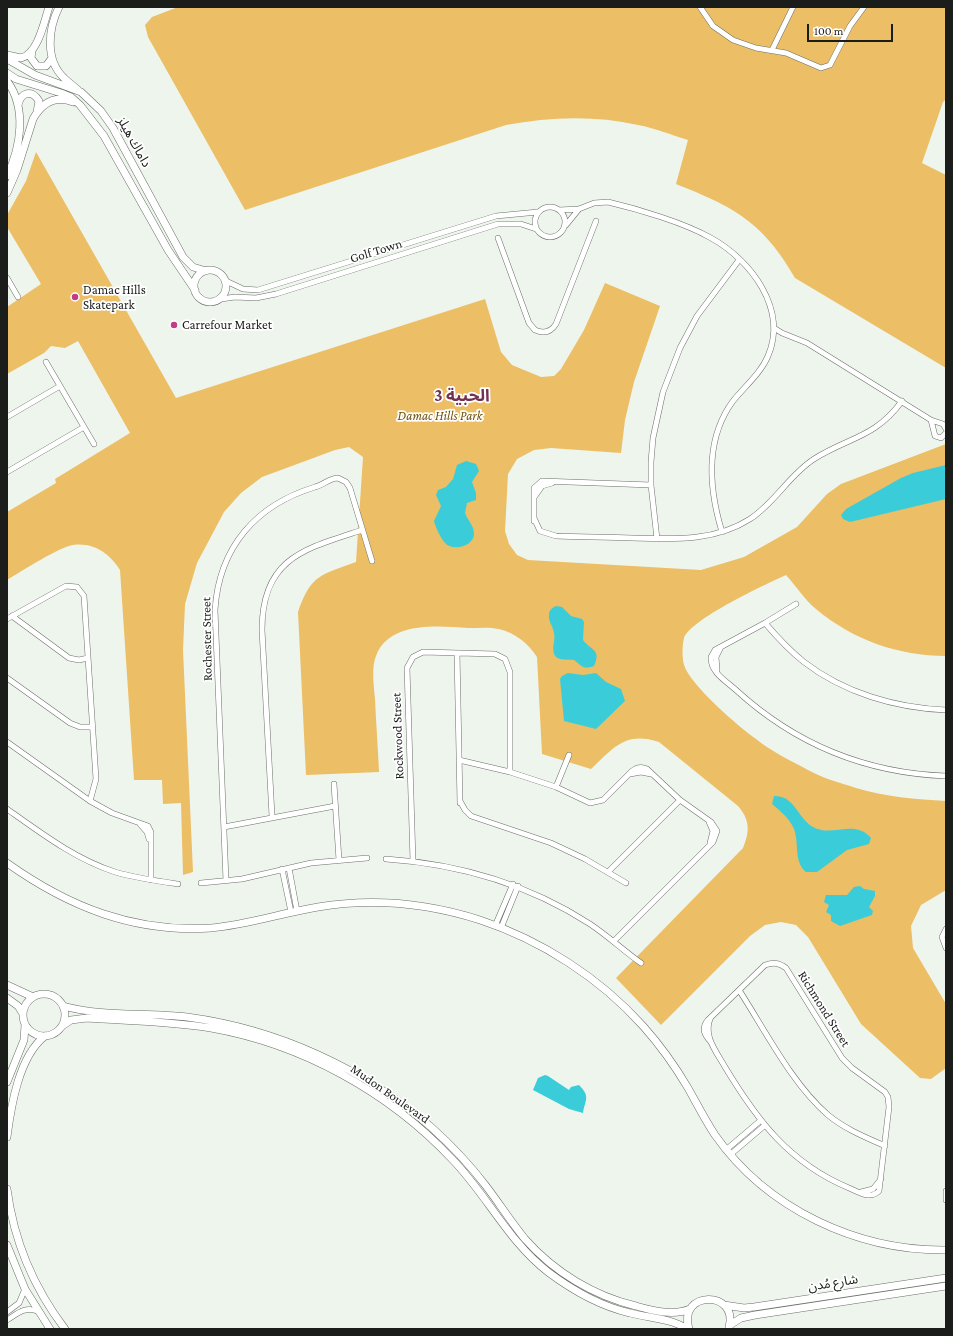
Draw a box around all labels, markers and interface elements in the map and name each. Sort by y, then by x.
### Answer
scale bar [809,16,895,42]
text: 100 m [814,24,843,38]
street label: داماك هيلز [114,114,154,170]
street label: Golf Town [348,236,404,266]
place label: Damac Hills Skatepark [83,282,146,313]
marker: Damac Hills Skatepark [70,292,80,302]
place label: Carrefour Market [182,317,272,333]
marker: Carrefour Market [169,320,179,330]
district label: الحبية 3 [434,386,490,406]
park label: Damac Hills Park [398,408,482,424]
street label: Rochester Street [198,597,216,681]
street label: Rockwood Street [389,692,407,780]
street label: Richmond Street [794,968,854,1050]
street label: Mudon Boulevard [347,1061,433,1127]
street label: شارع مُدن [807,1271,859,1295]

